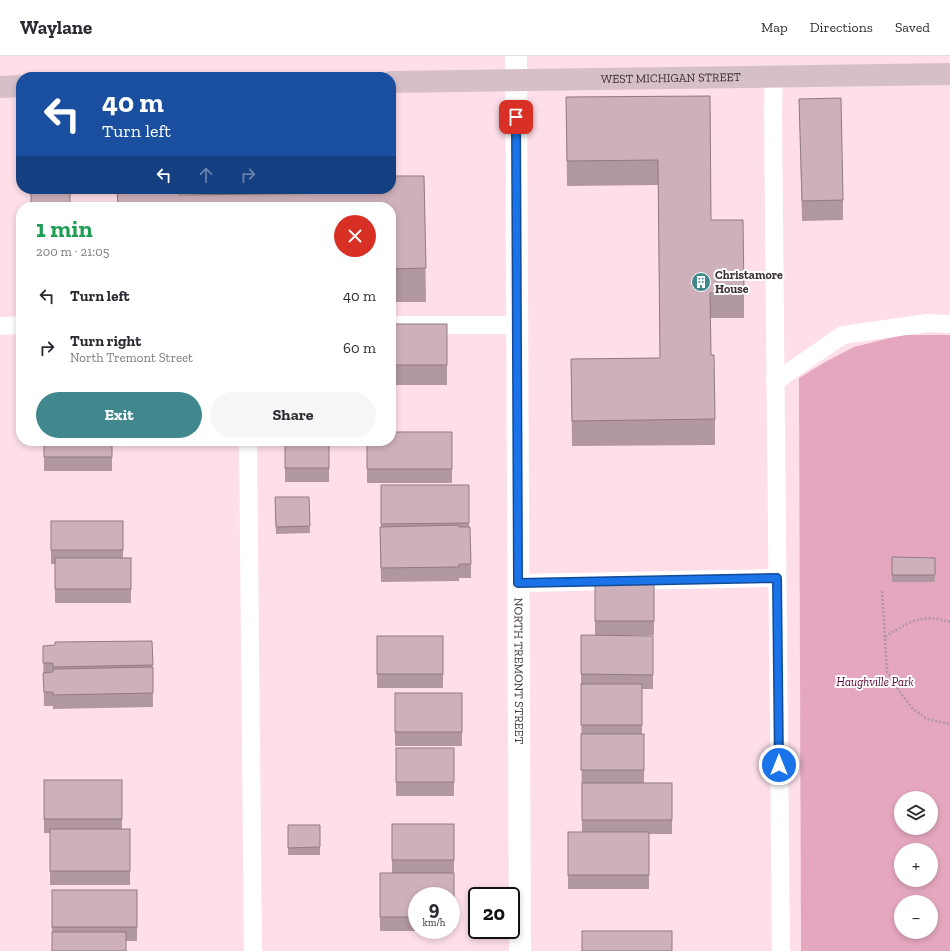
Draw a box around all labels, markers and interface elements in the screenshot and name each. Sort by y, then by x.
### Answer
text: Waylane [20,16,92,39]
text: Map [761,19,788,36]
text: Directions [810,19,873,36]
text: Saved [895,19,930,36]
street label: WEST MICHIGAN STREET [601,70,742,86]
text: 40 m [102,86,164,119]
icon: left [36,88,88,140]
pin [499,100,533,134]
icon: arrive [505,106,527,128]
text: Turn left [102,120,171,142]
icon: left [153,164,175,186]
icon: ahead [195,164,217,186]
icon: right [237,164,259,186]
text: 1 min [36,214,93,243]
button: close [334,215,376,257]
text: 200 m · 21:05 [36,244,109,259]
place label: Christamore House [715,268,783,296]
building icon: Christamore House [690,271,712,293]
icon: left [36,285,58,307]
text: Turn left [70,287,130,305]
text: 40 m [343,287,376,305]
text: Turn right [70,332,141,350]
icon: right [36,337,58,359]
text: 60 m [343,339,376,357]
text: North Tremont Street [70,350,193,365]
button: Exit [36,392,202,438]
button: Share [210,392,376,438]
street label: NORTH TREMONT STREET [511,598,526,745]
park label: Haughville Park [836,675,914,689]
position arrow [758,744,800,786]
map controls [894,791,938,939]
button: layers [894,791,938,835]
button: + [894,843,938,887]
speed limit sign: 20 [468,887,520,939]
button: − [894,895,938,939]
text: 9 [429,896,439,920]
text: km/h [423,917,445,929]

